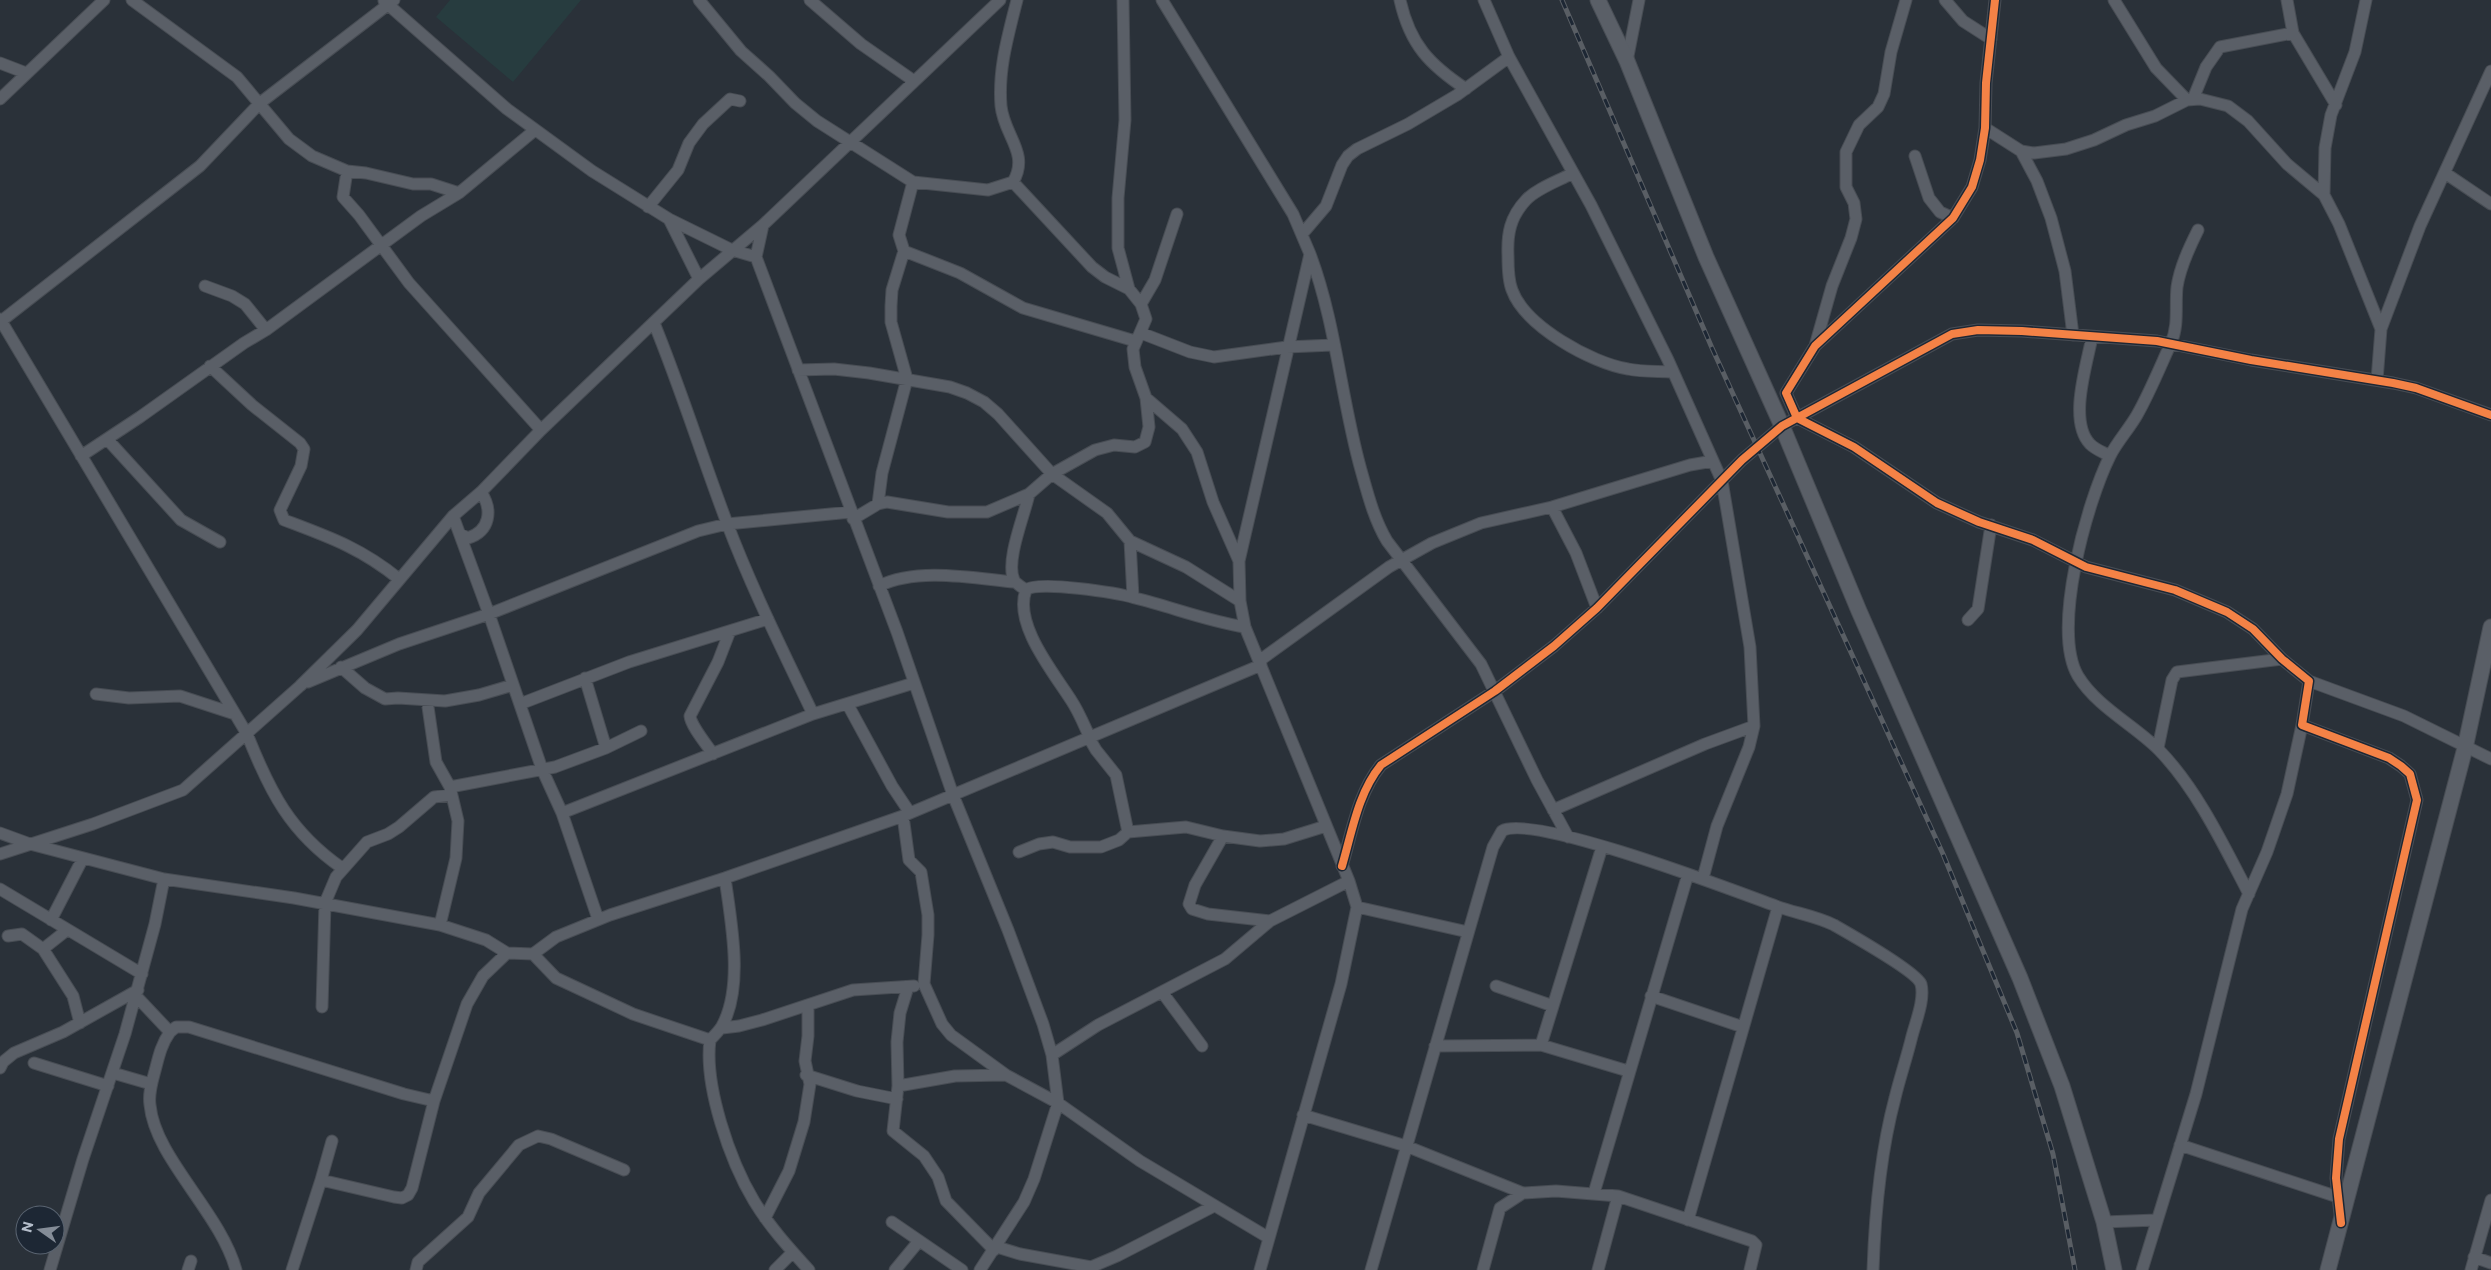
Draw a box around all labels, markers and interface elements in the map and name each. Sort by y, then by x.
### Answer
north arrow [15,1205,65,1255]
text: N [17,1220,36,1234]

